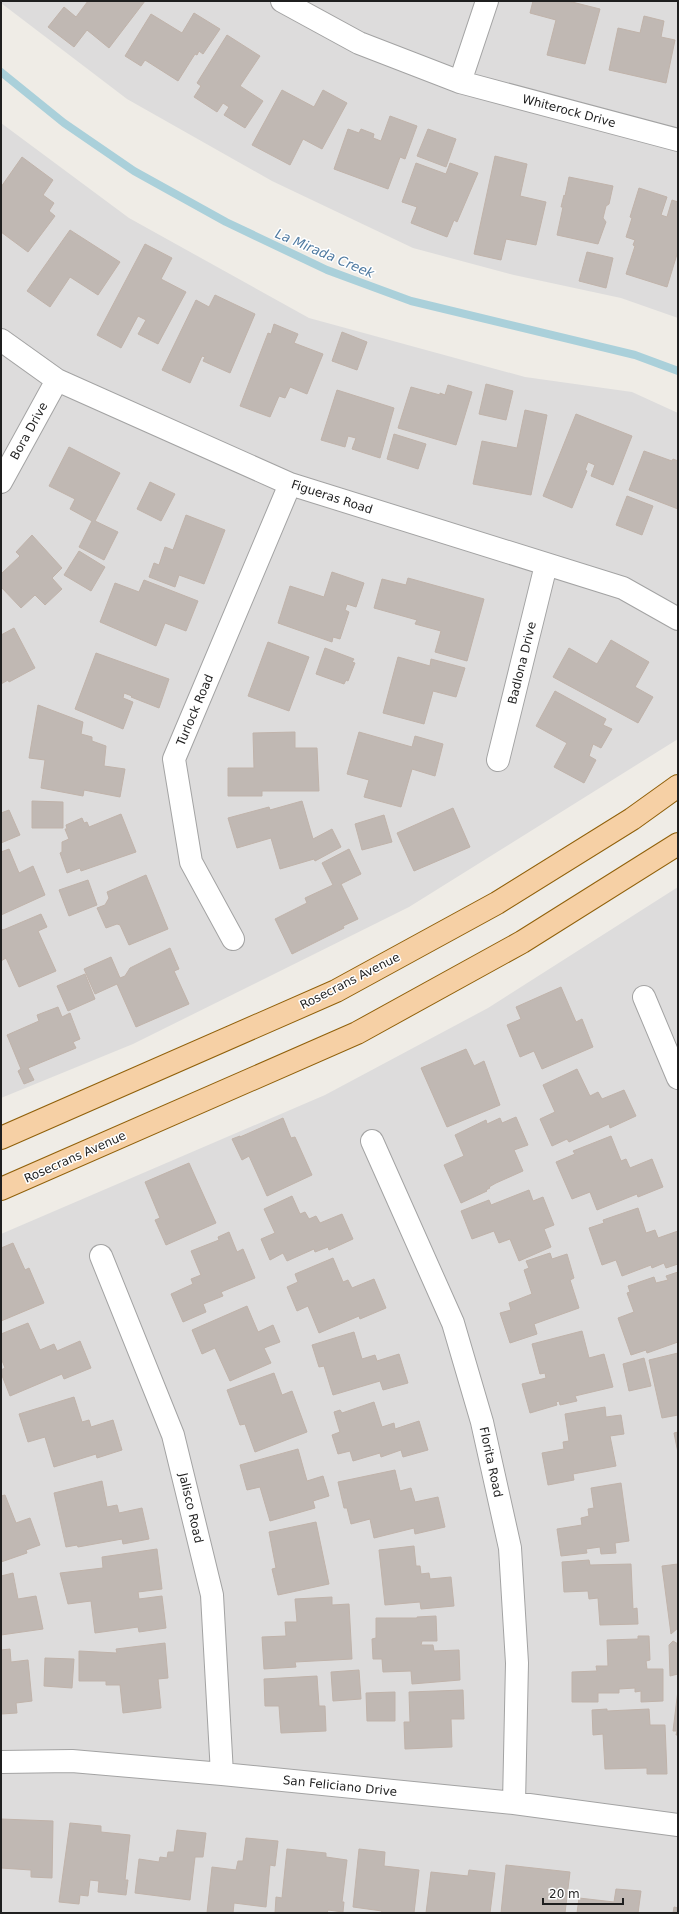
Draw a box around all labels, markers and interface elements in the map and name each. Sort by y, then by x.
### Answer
street label: Whiterock Drive [521,92,617,130]
water label: La Mirada Creek [273,226,377,281]
street label: Bora Drive [7,400,51,462]
street label: Figueras Road [290,477,374,517]
street label: Badlona Drive [505,620,539,706]
street label: Turlock Road [173,672,216,749]
street label: Rosecrans Avenue [298,950,402,1012]
street label: Rosecrans Avenue [22,1128,128,1186]
street label: Florita Road [477,1425,505,1499]
street label: Jalisco Road [176,1471,206,1544]
street label: San Feliciano Drive [282,1773,398,1799]
scale bar [543,1880,623,1906]
text: 20 m [549,1887,580,1901]

